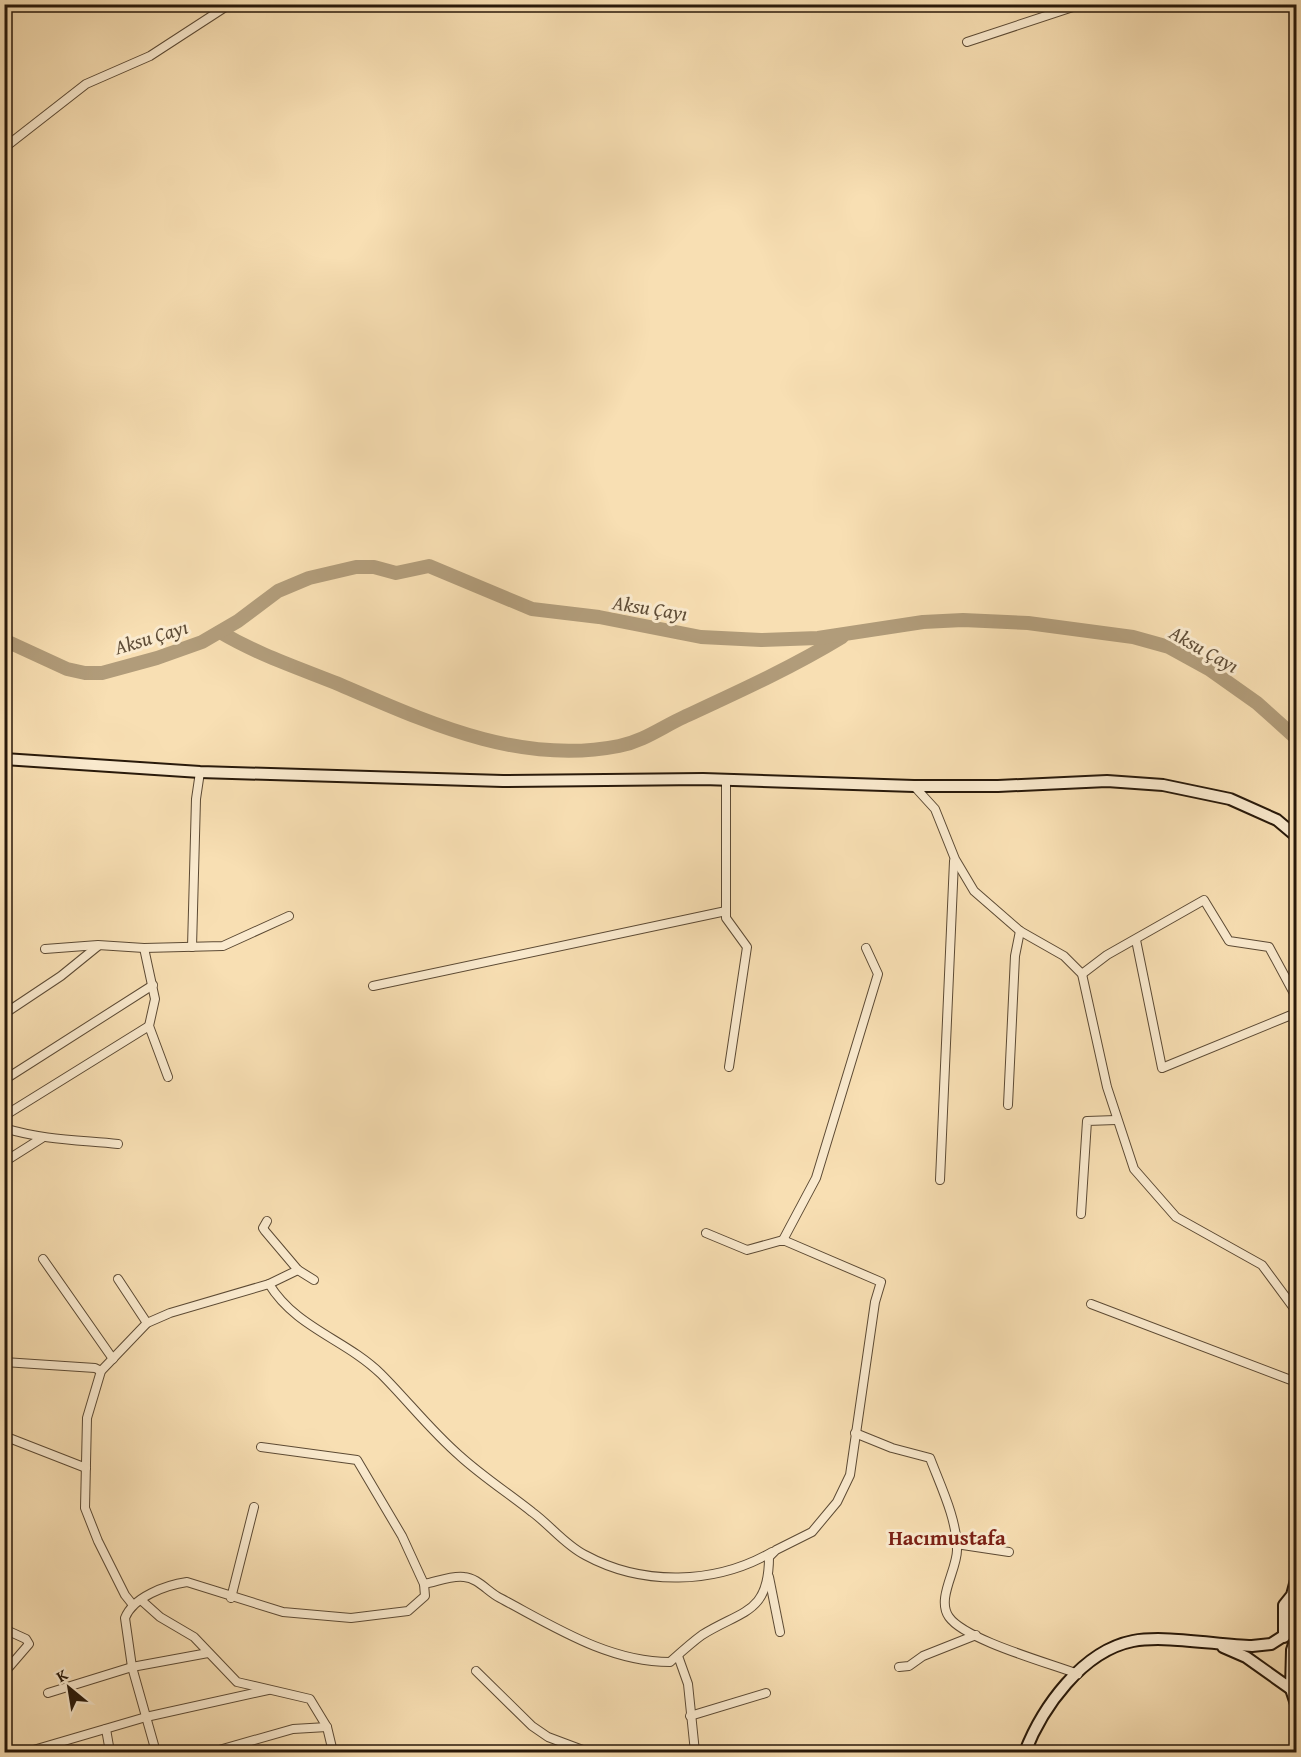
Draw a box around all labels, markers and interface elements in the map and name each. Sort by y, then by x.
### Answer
water label: Aksu Çayı [610,587,690,628]
water label: Aksu Çayı [110,612,191,662]
water label: Aksu Çayı [1163,617,1244,680]
district label: Hacımustafa [888,1522,1006,1553]
north arrow [39,1658,99,1718]
text: K [51,1662,73,1688]

